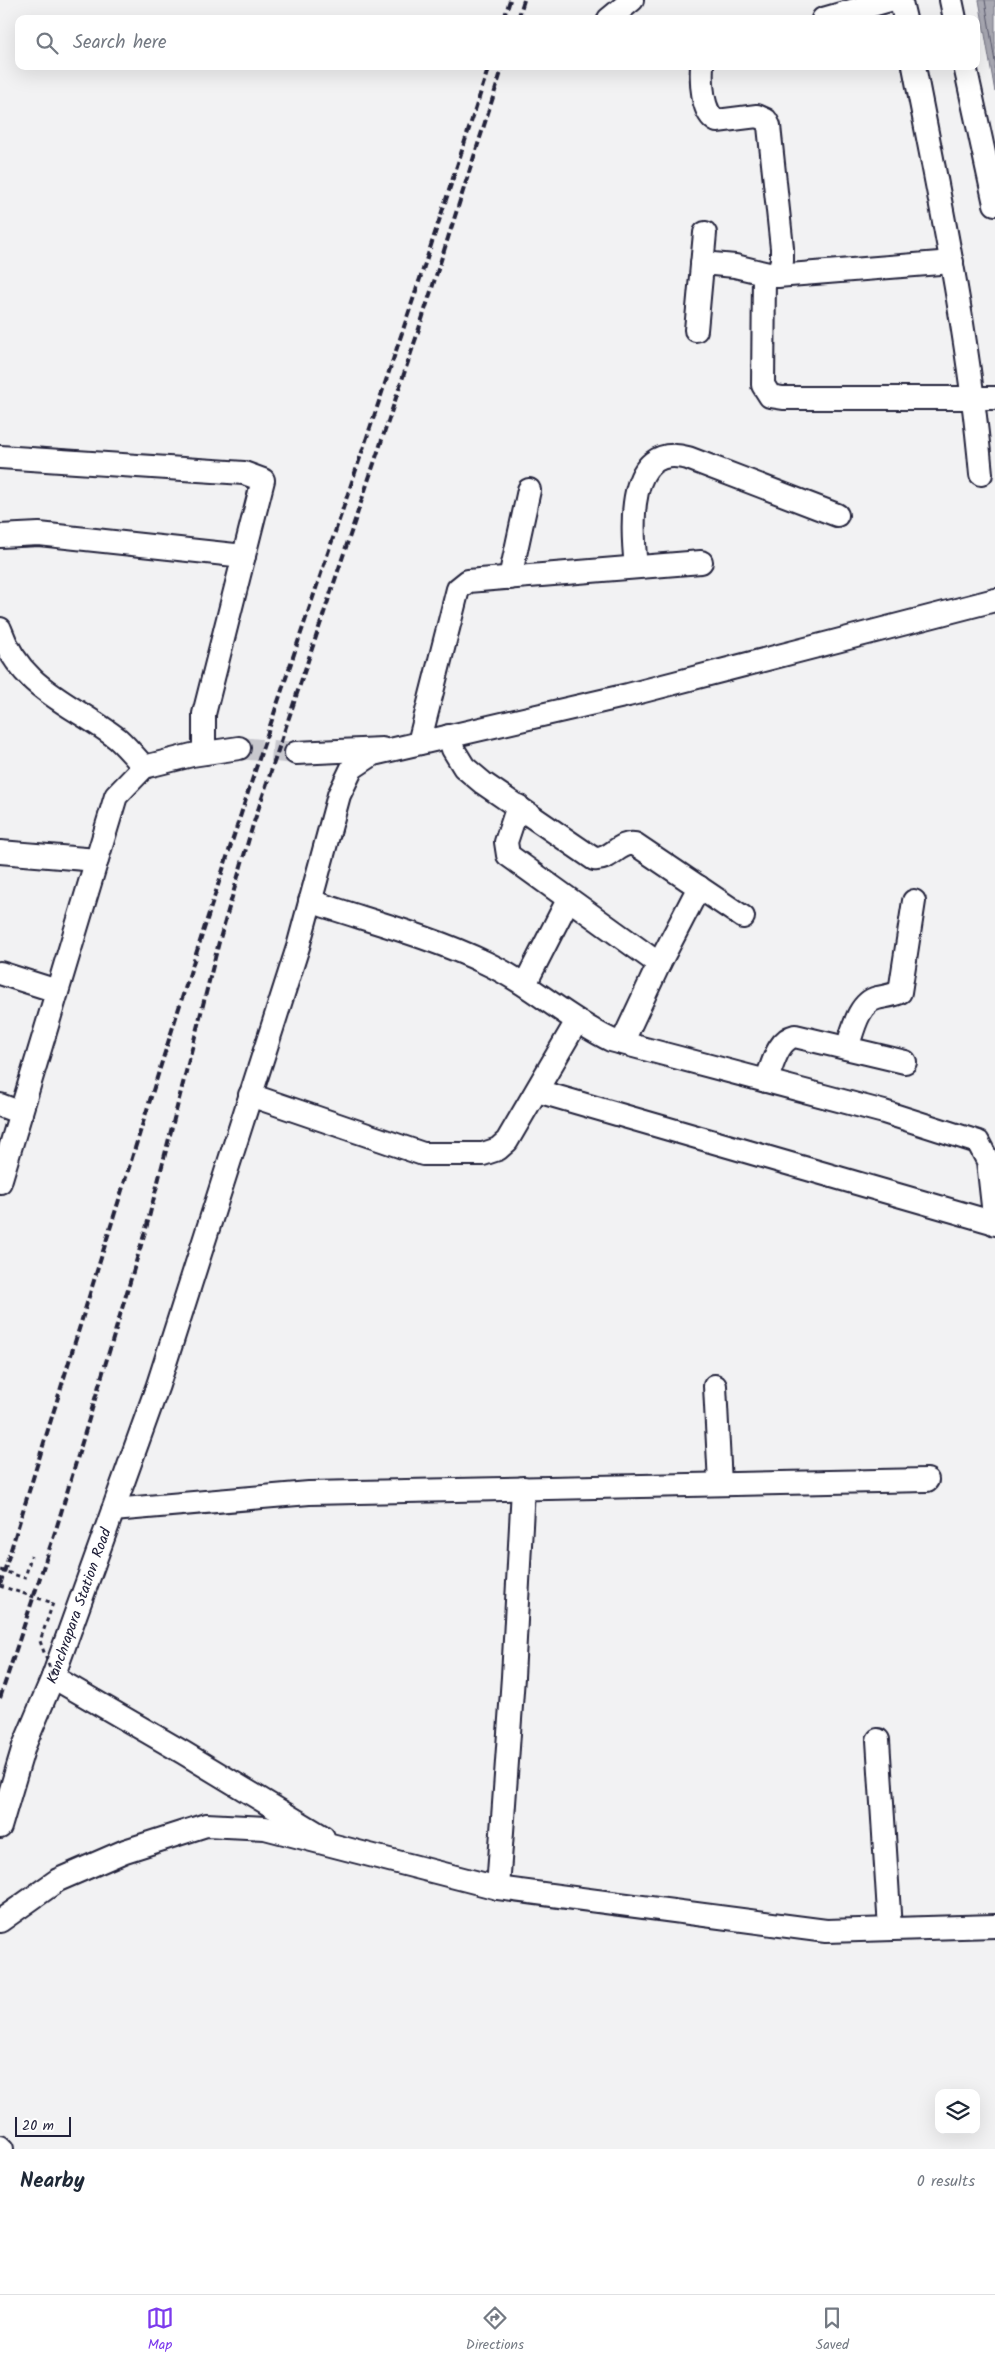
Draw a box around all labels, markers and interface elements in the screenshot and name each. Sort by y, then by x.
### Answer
search box [15,15,980,70]
text: Search here [73,28,167,58]
icon: search [33,29,61,57]
street label: Kanchrapara Station Road [40,1524,119,1688]
map controls [935,2089,980,2134]
button: layers [935,2089,980,2134]
scale bar [15,2114,71,2137]
text: 20 m [22,2115,54,2137]
text: Nearby [20,2165,85,2198]
text: 0 results [917,2169,975,2194]
tab: Map [146,2304,174,2356]
tab: Directions [466,2304,524,2356]
tab: Saved [816,2304,849,2356]

